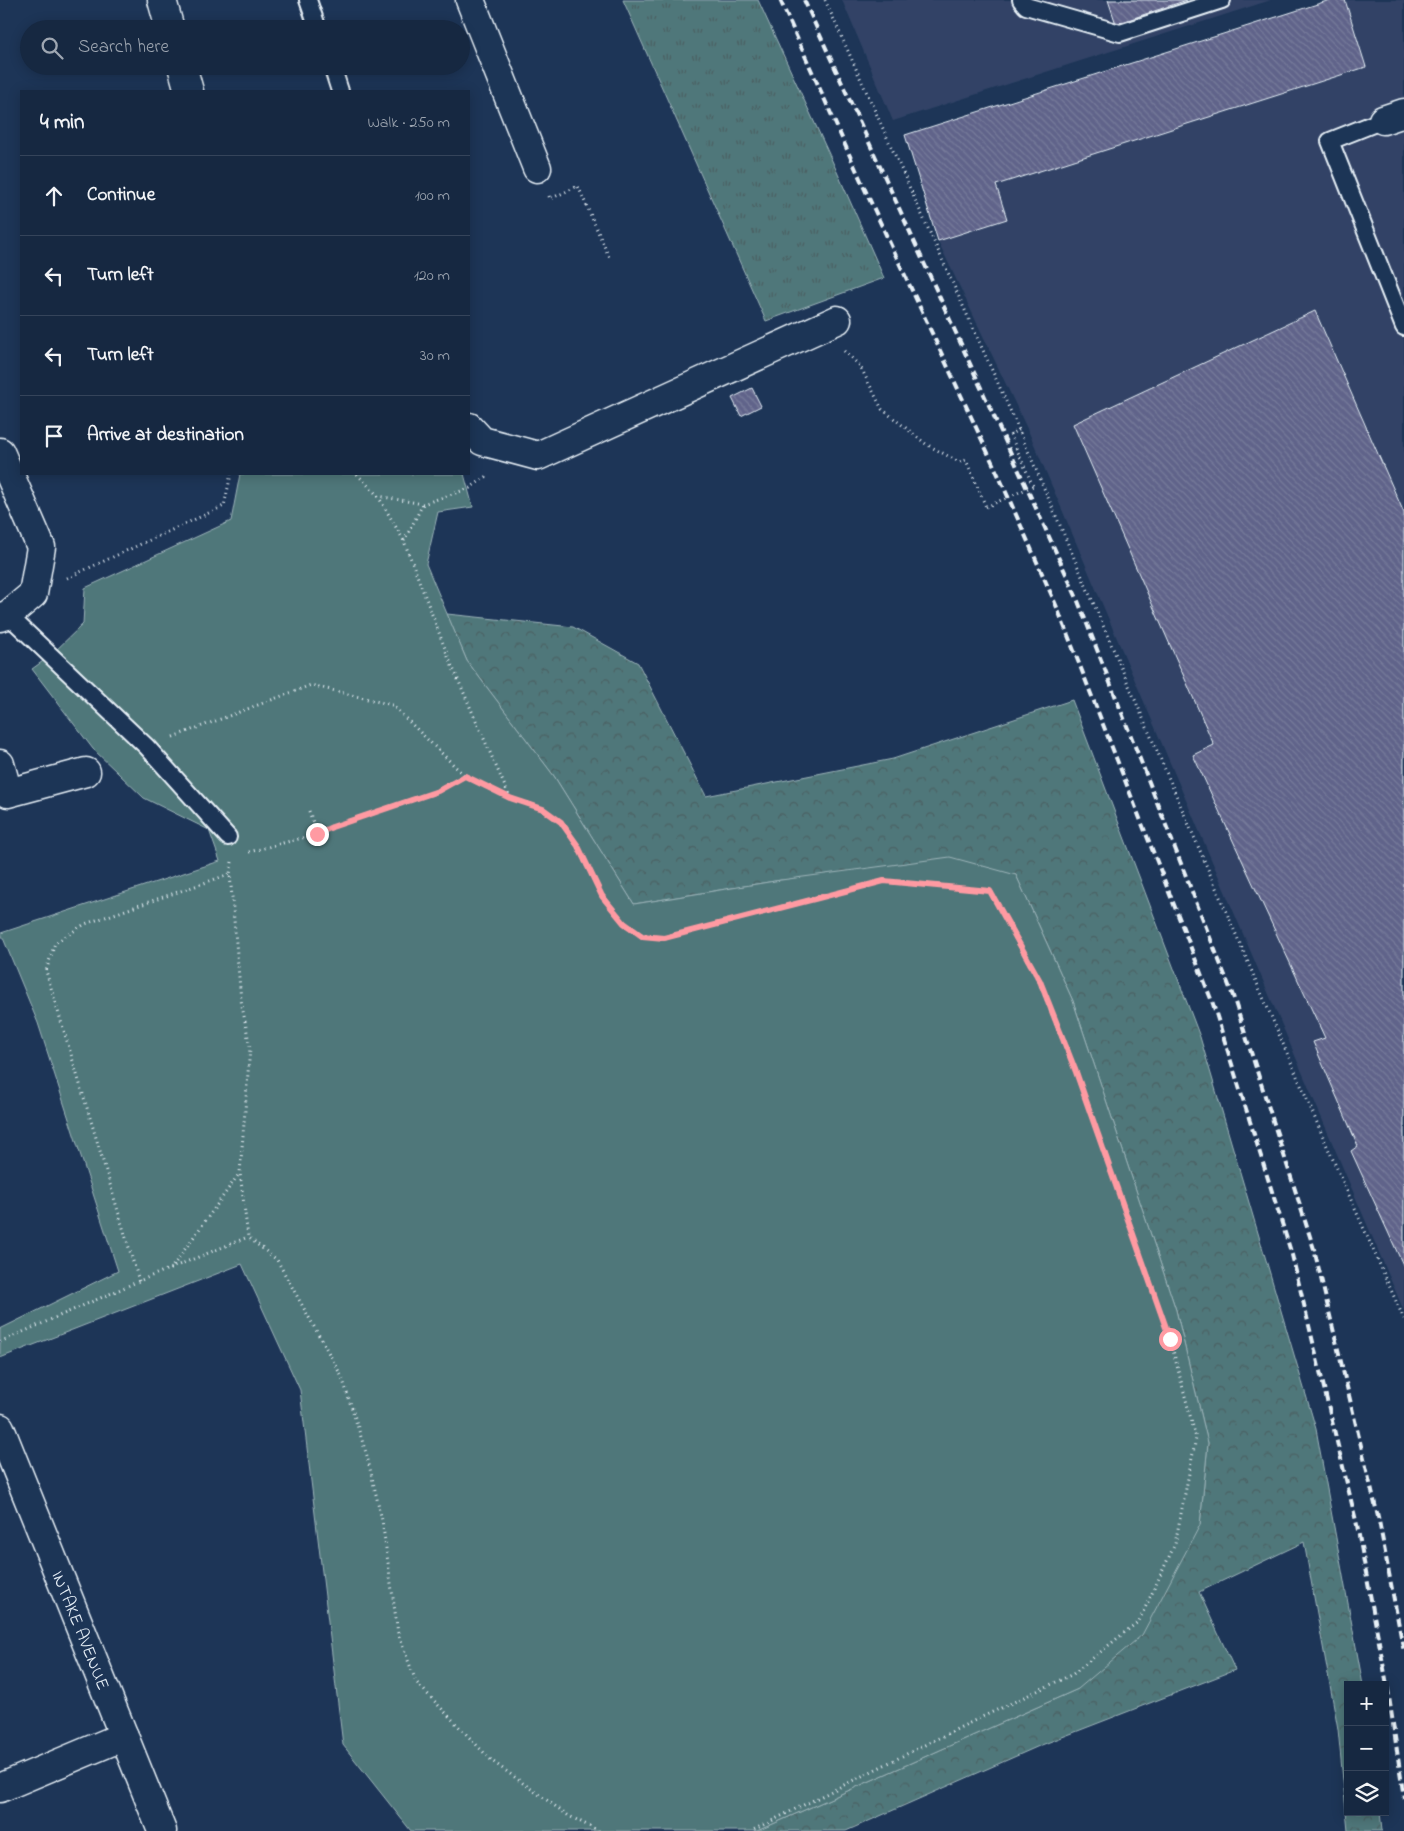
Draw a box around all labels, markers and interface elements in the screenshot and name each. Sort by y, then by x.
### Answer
search box [20,20,470,75]
icon: search [38,34,66,62]
text: Search here [78,34,169,61]
text: 4 min [40,108,84,138]
text: Walk · 250 m [367,111,450,135]
icon: ahead [40,182,68,210]
text: Continue [87,182,155,209]
text: 100 m [415,184,450,208]
icon: left [40,262,68,290]
text: Turn left [87,262,154,289]
text: 120 m [414,264,450,288]
icon: left [40,342,68,370]
text: Turn left [87,342,154,369]
text: 30 m [420,344,450,368]
icon: arrive [40,422,68,450]
text: Arrive at destination [87,422,244,449]
route end [306,823,329,846]
route start [1159,1328,1182,1351]
street label: INTAKE AVENUE [43,1567,115,1694]
map controls [1344,1681,1389,1816]
button: + [1344,1681,1389,1726]
button: − [1344,1726,1389,1771]
button: layers [1344,1771,1389,1816]

